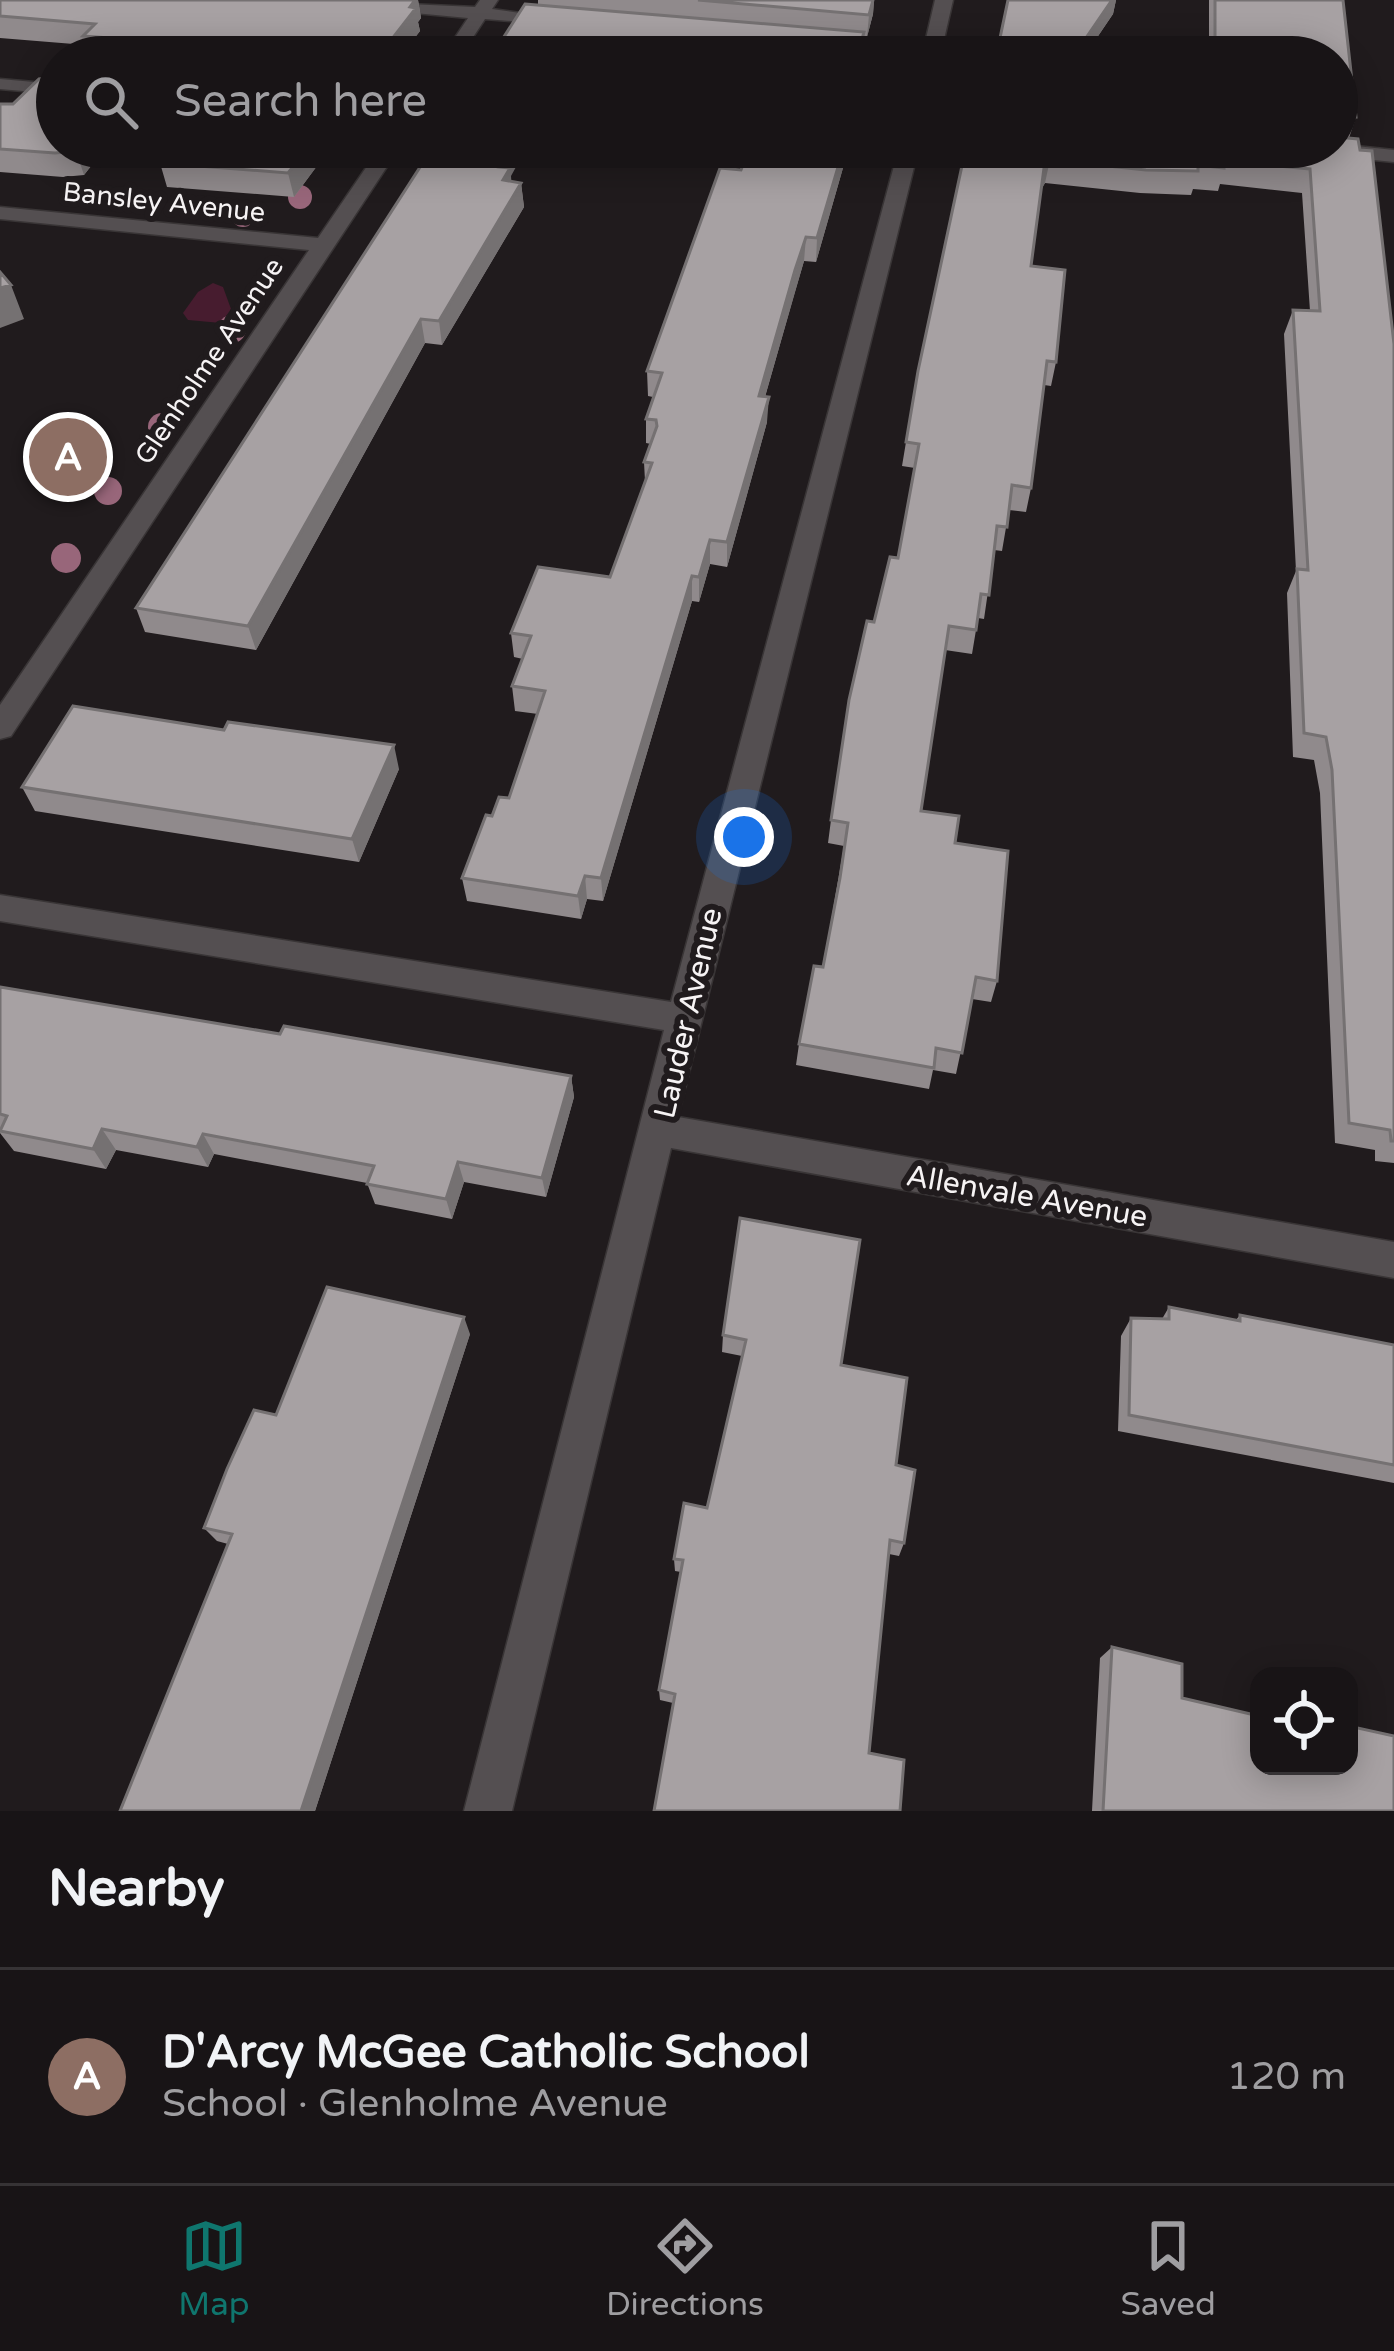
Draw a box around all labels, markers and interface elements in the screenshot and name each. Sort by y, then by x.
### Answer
search box [36,36,1358,168]
icon: search [78,69,144,135]
text: Search here [174,75,427,129]
street label: Bansley Avenue [61,175,267,230]
street label: Glenholme Avenue [128,252,291,471]
pin: A [29,412,107,502]
your location [714,807,774,867]
street label: Lauder Avenue [646,904,731,1122]
street label: Allenvale Avenue [903,1157,1150,1236]
map controls [1250,1667,1358,1775]
button: locate [1250,1667,1358,1775]
text: Nearby [48,1858,225,1920]
text: D'Arcy McGee Catholic School [162,2026,810,2080]
text: A [72,2053,102,2100]
text: 120 m [1227,2053,1346,2100]
text: School · Glenholme Avenue [162,2080,668,2127]
tab: Map [178,2213,250,2324]
tab: Directions [606,2213,764,2324]
tab: Saved [1120,2213,1216,2324]

